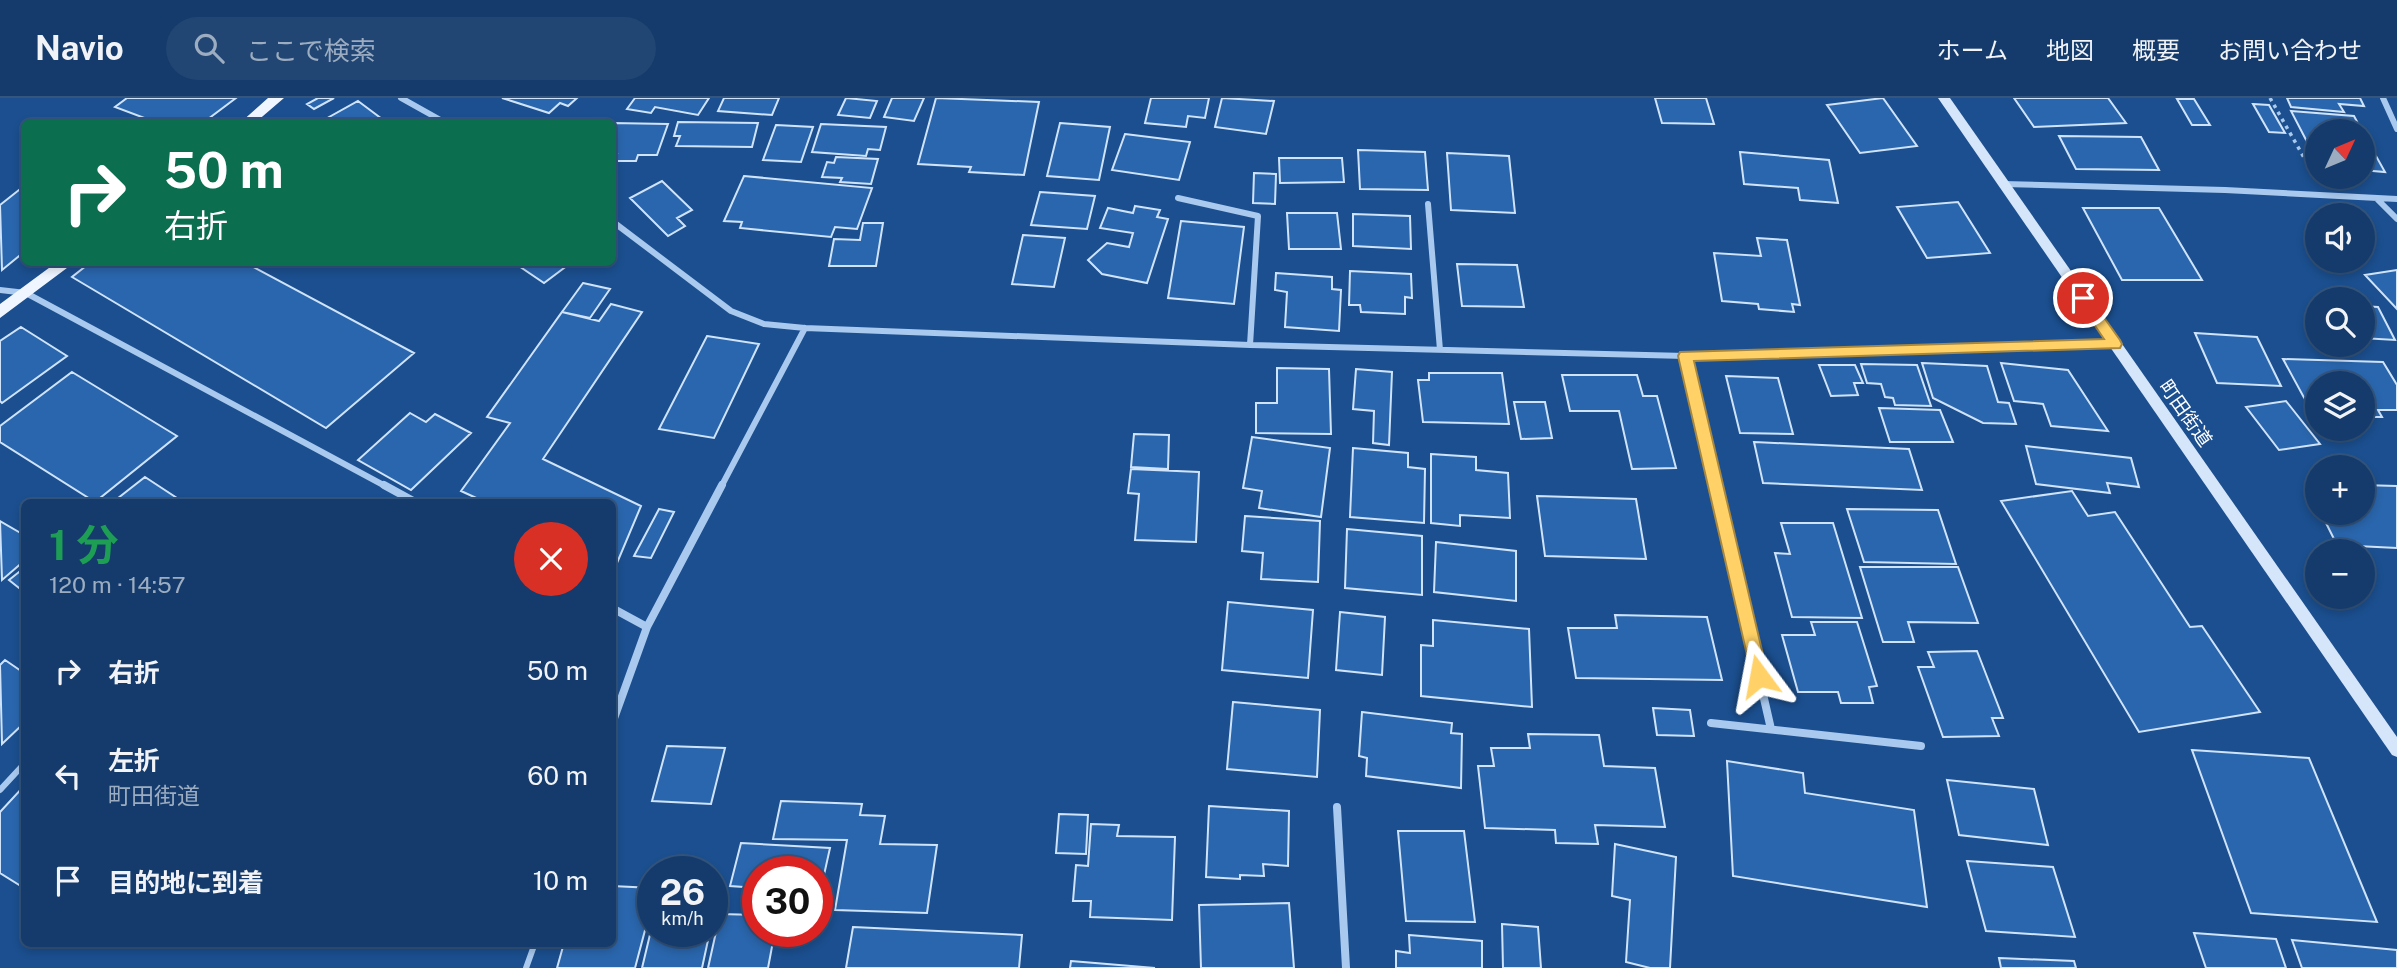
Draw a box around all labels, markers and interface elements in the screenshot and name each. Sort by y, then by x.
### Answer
search box [166,17,656,80]
text: Navio [35,29,124,67]
icon: search [190,29,228,67]
text: ここで検索 [246,35,376,66]
text: ホーム [1937,36,2008,64]
text: 地図 [2046,36,2094,64]
text: 概要 [2132,36,2180,64]
text: お問い合わせ [2218,36,2362,64]
north arrow [2305,119,2375,189]
map controls [2305,119,2375,609]
text: 50 m [164,141,284,199]
icon: right [49,147,140,238]
button: sound [2305,203,2375,273]
text: 右折 [164,207,228,244]
pin [2053,268,2113,328]
icon: arrive [2064,279,2102,317]
button: search [2305,287,2375,357]
button: layers [2305,371,2375,441]
street label: 町田街道 [2155,376,2217,450]
button: + [2305,455,2375,525]
text: 1 分 [49,520,118,569]
button: close [514,522,588,596]
button: − [2305,539,2375,609]
text: 120 m · 14:57 [49,571,185,598]
position arrow [1722,639,1796,713]
icon: right [49,652,87,690]
text: 50 m [527,655,588,686]
text: 右折 [108,657,160,688]
text: 左折 [108,745,160,776]
icon: left [49,757,87,795]
text: 60 m [527,760,588,791]
text: 町田街道 [108,782,200,809]
speed limit sign: 30 [742,856,833,947]
icon: arrive [49,862,87,900]
text: 10 m [533,865,588,896]
text: 目的地に到着 [108,867,264,898]
text: 26 [660,872,705,913]
text: km/h [661,908,704,929]

